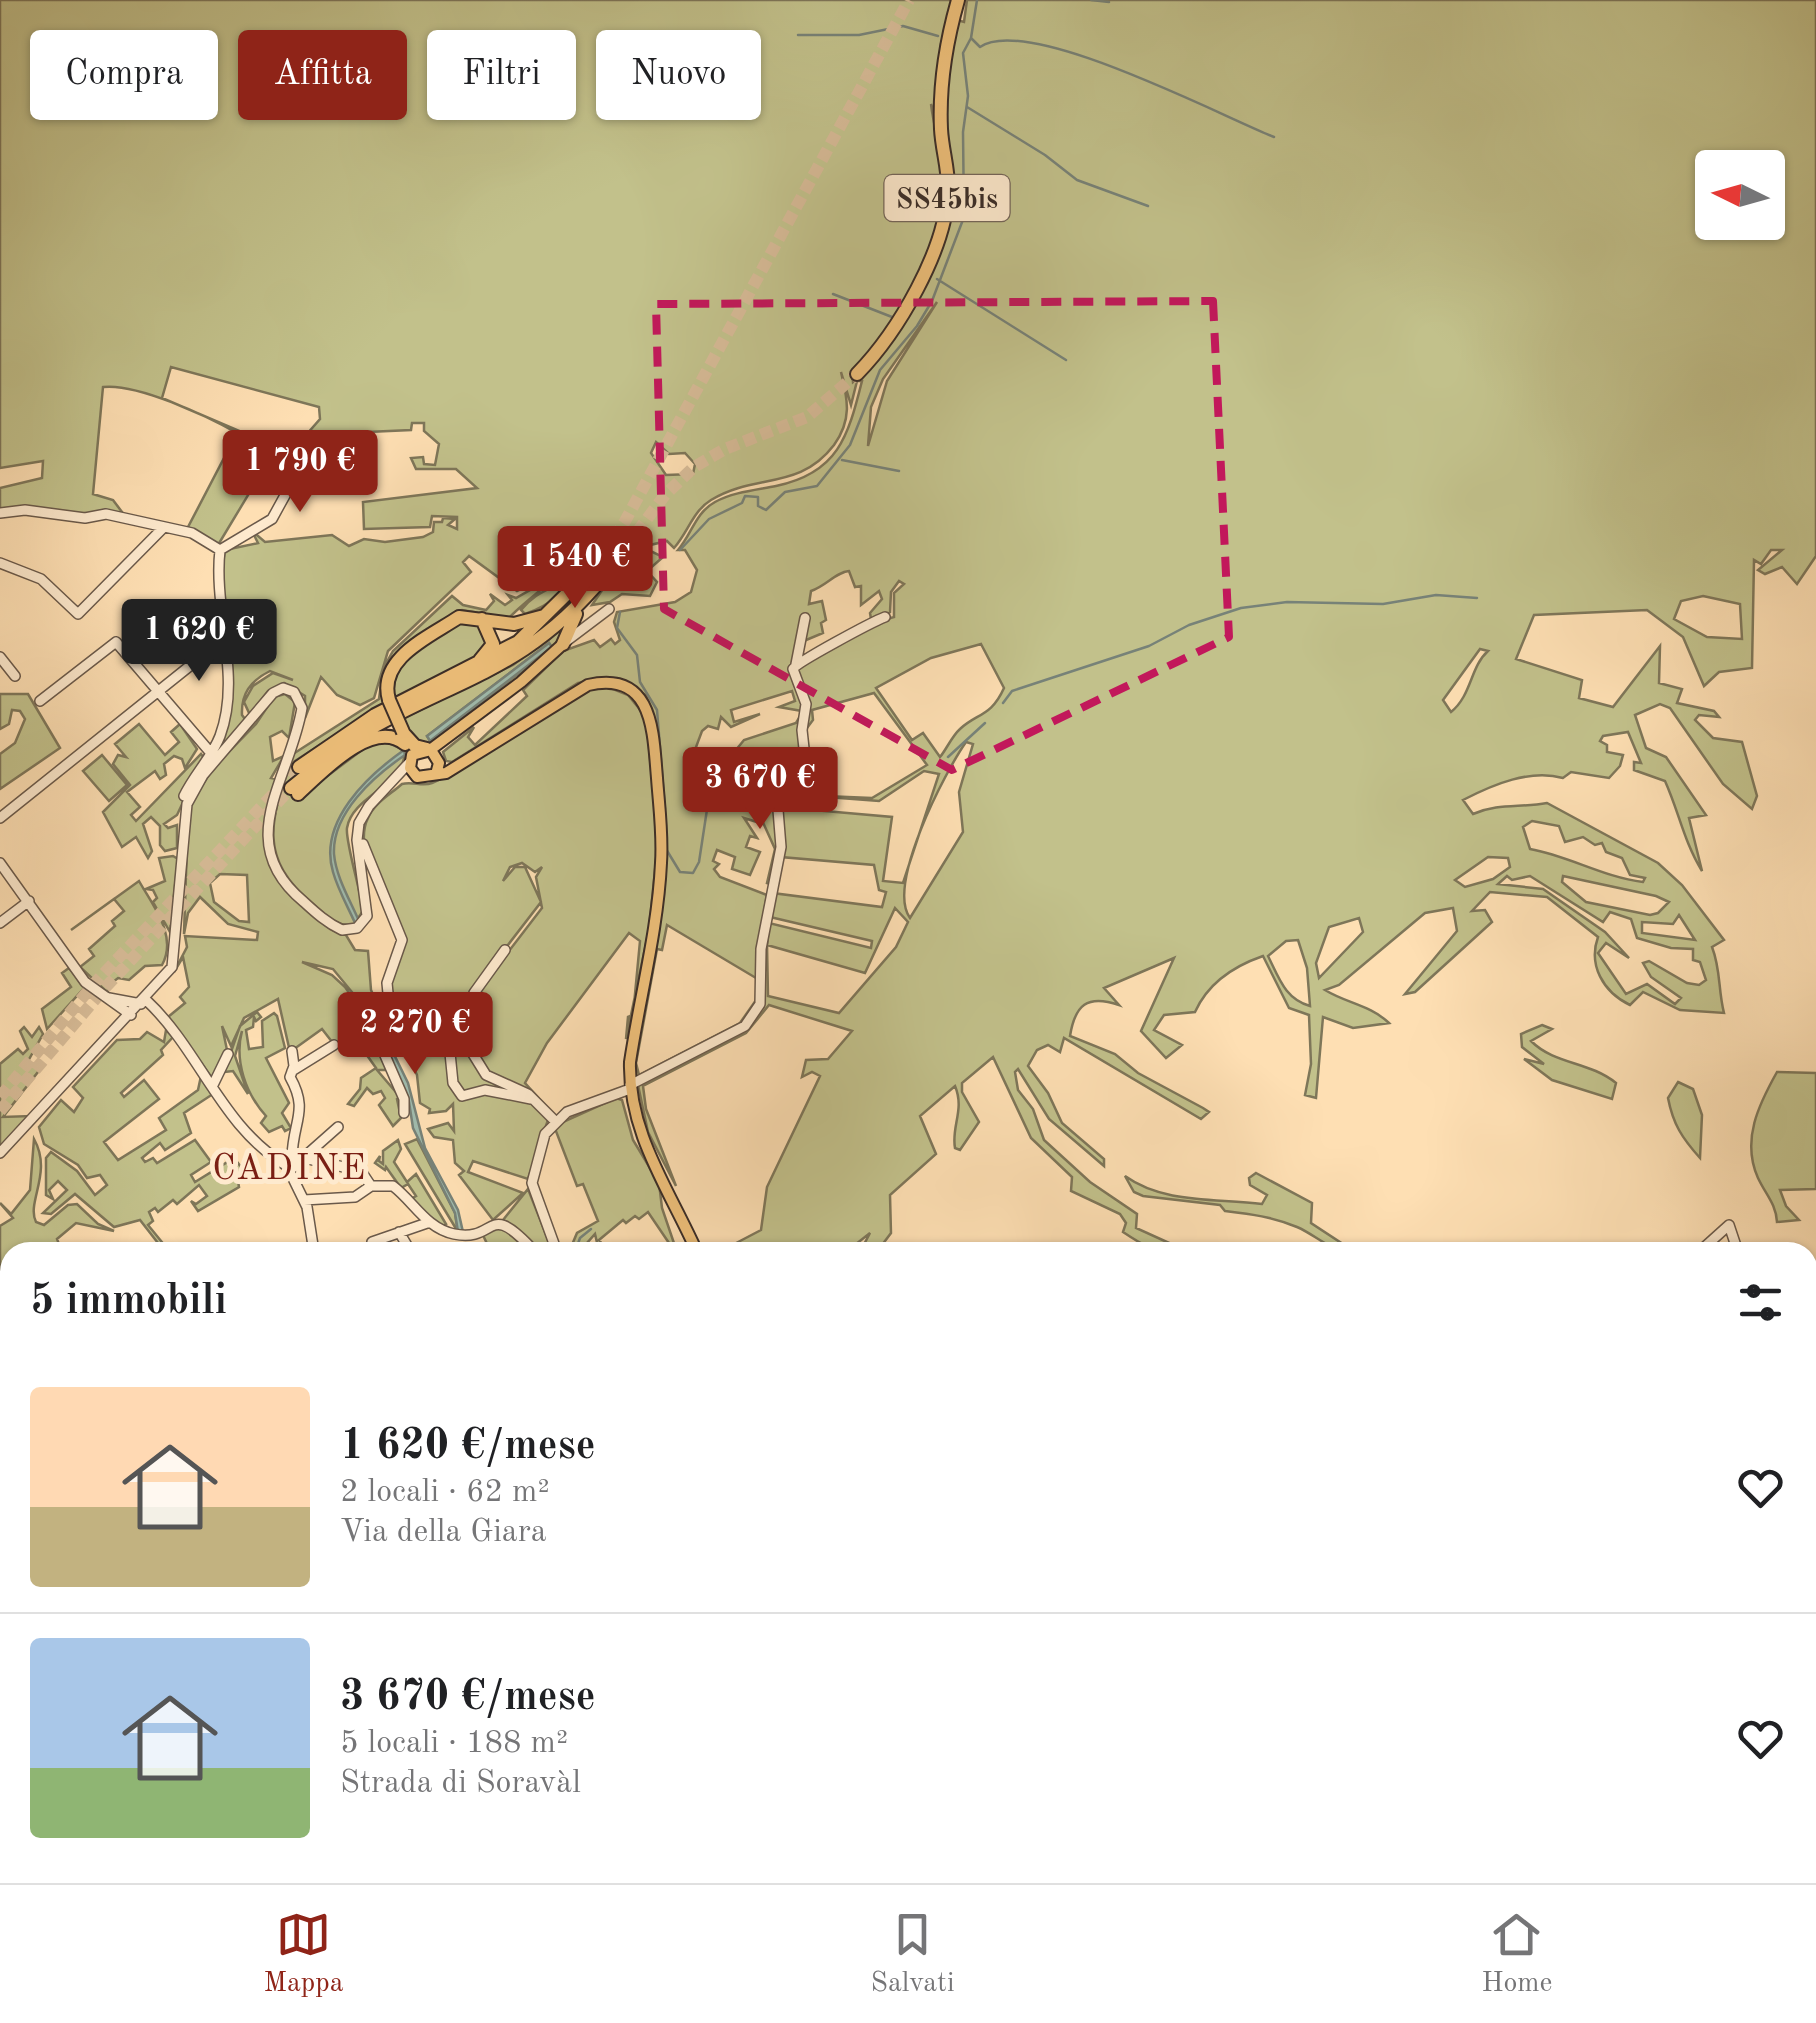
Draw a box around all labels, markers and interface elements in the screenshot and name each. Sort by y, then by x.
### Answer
chip: Compra [30,30,218,120]
chip: Affitta [238,30,407,120]
chip: Filtri [427,30,576,120]
chip: Nuovo [596,30,761,120]
north arrow [1695,150,1785,240]
map controls [1695,150,1785,240]
road number: SS45bis [884,175,1010,221]
pin: 1 790 € [208,430,392,515]
text: 1 790 € [245,446,355,478]
pin: 1 540 € [483,526,667,611]
text: 1 540 € [520,542,630,574]
pin: 1 620 € [107,599,291,684]
text: 1 620 € [144,615,254,647]
pin: 3 670 € [668,747,852,832]
text: 3 670 € [705,763,815,795]
pin: 2 270 € [323,992,507,1077]
text: 2 270 € [360,1008,470,1040]
district label: CADINE [212,1152,368,1187]
icon: filters [1733,1275,1788,1330]
text: 5 immobili [30,1281,227,1323]
text: 1 620 €/mese [340,1426,596,1468]
icon: home [110,1427,230,1547]
icon: heart [1733,1460,1788,1515]
text: 2 locali · 62 m² [340,1477,550,1509]
text: Via della Giara [340,1517,547,1549]
text: 3 670 €/mese [340,1677,596,1719]
icon: home [110,1678,230,1798]
icon: heart [1733,1711,1788,1766]
text: 5 locali · 188 m² [340,1728,568,1760]
text: Strada di Soravàl [340,1768,581,1800]
tab: Mappa [263,1907,344,2002]
tab: Salvati [871,1907,954,2002]
tab: Home [1481,1907,1552,2002]

